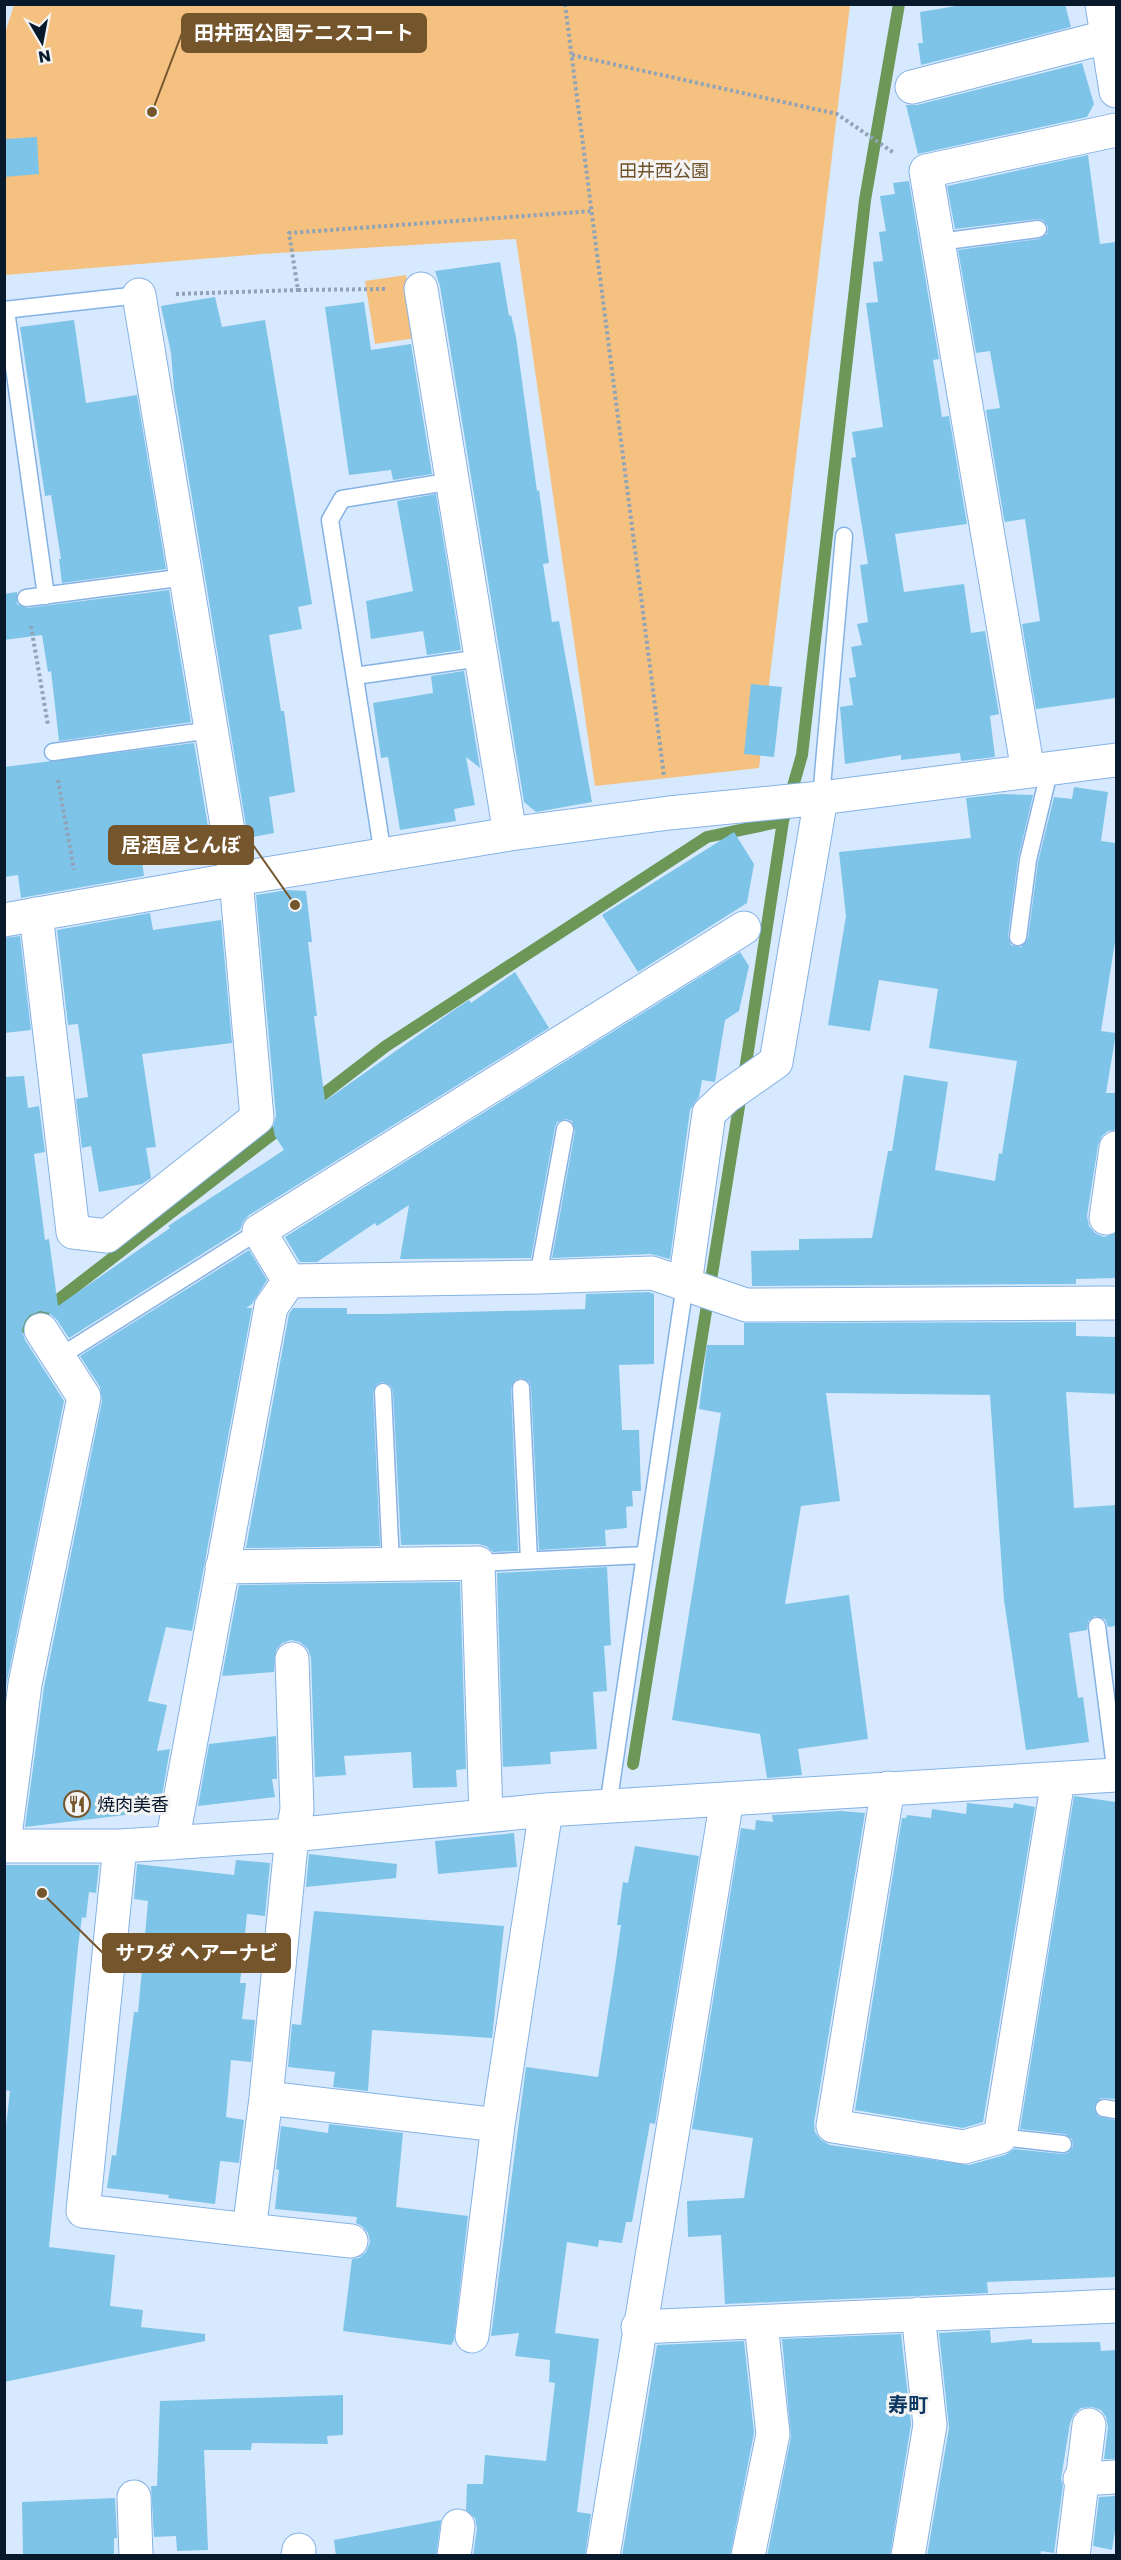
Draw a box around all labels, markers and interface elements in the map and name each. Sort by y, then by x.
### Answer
north arrow [12,12,72,72]
callout: 田井西公園テニスコート [182,14,426,52]
text: 田井西公園テニスコート [194,19,414,47]
text: N [37,44,52,69]
park label: 田井西公園 [619,158,709,183]
callout: 居酒屋とんぼ [109,826,253,864]
text: 居酒屋とんぼ [121,831,241,859]
restaurant icon: 焼肉美香 [62,1789,92,1819]
place label: 焼肉美香 [97,1792,169,1817]
callout: サワダ ヘアーナビ [103,1934,290,1972]
text: サワダ ヘアーナビ [115,1939,279,1967]
district label: 寿町 [888,2391,928,2419]

